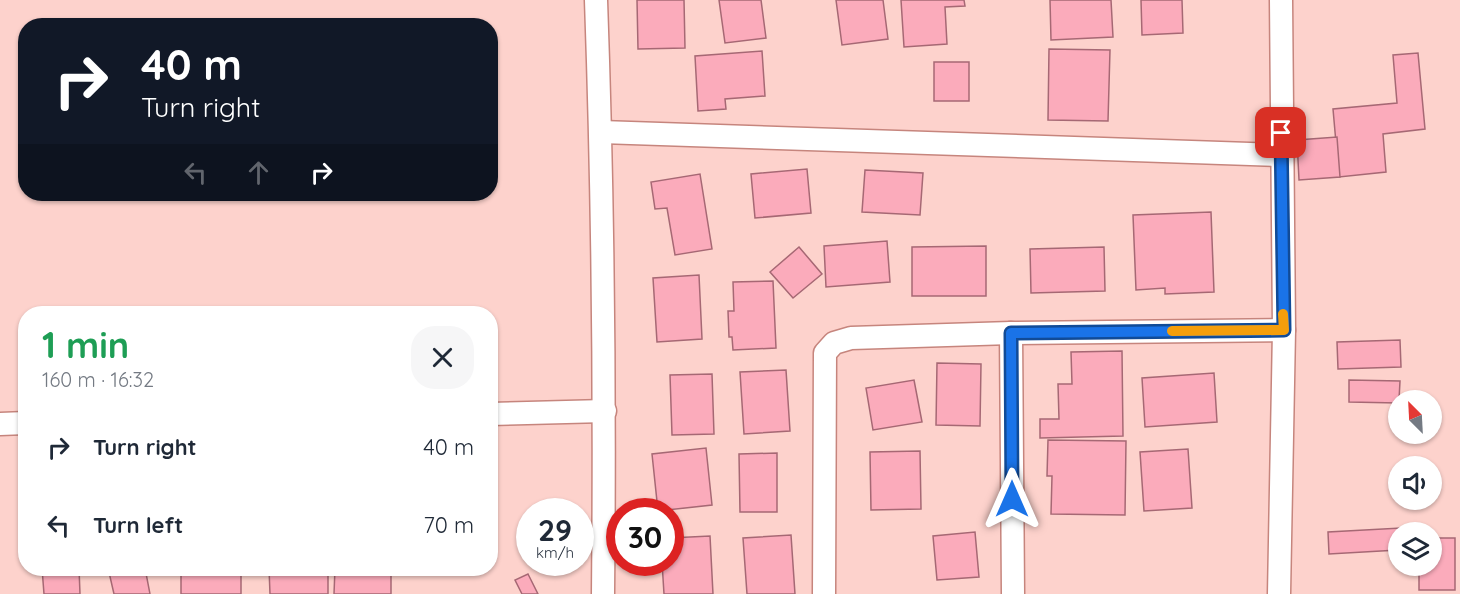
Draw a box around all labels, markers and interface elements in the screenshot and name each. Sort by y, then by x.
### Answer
text: 40 m [141,38,242,91]
icon: right [42,42,120,120]
text: Turn right [141,90,260,124]
pin [1255,107,1306,158]
icon: arrive [1264,116,1297,149]
icon: left [179,156,212,189]
icon: ahead [242,156,275,189]
icon: right [305,156,338,189]
text: 1 min [42,322,129,367]
button: close [411,326,474,389]
text: 160 m · 16:32 [42,367,154,392]
north arrow [1388,390,1442,444]
map controls [1388,390,1442,576]
icon: right [42,431,75,464]
text: Turn right [93,433,197,461]
text: 40 m [423,433,474,461]
button: sound [1388,456,1442,510]
position arrow [980,467,1044,531]
speed limit sign: 30 [606,498,684,576]
icon: left [42,509,75,542]
text: Turn left [93,511,183,539]
text: 70 m [424,511,474,539]
text: 29 [538,511,572,549]
button: layers [1388,522,1442,576]
text: km/h [536,543,574,562]

